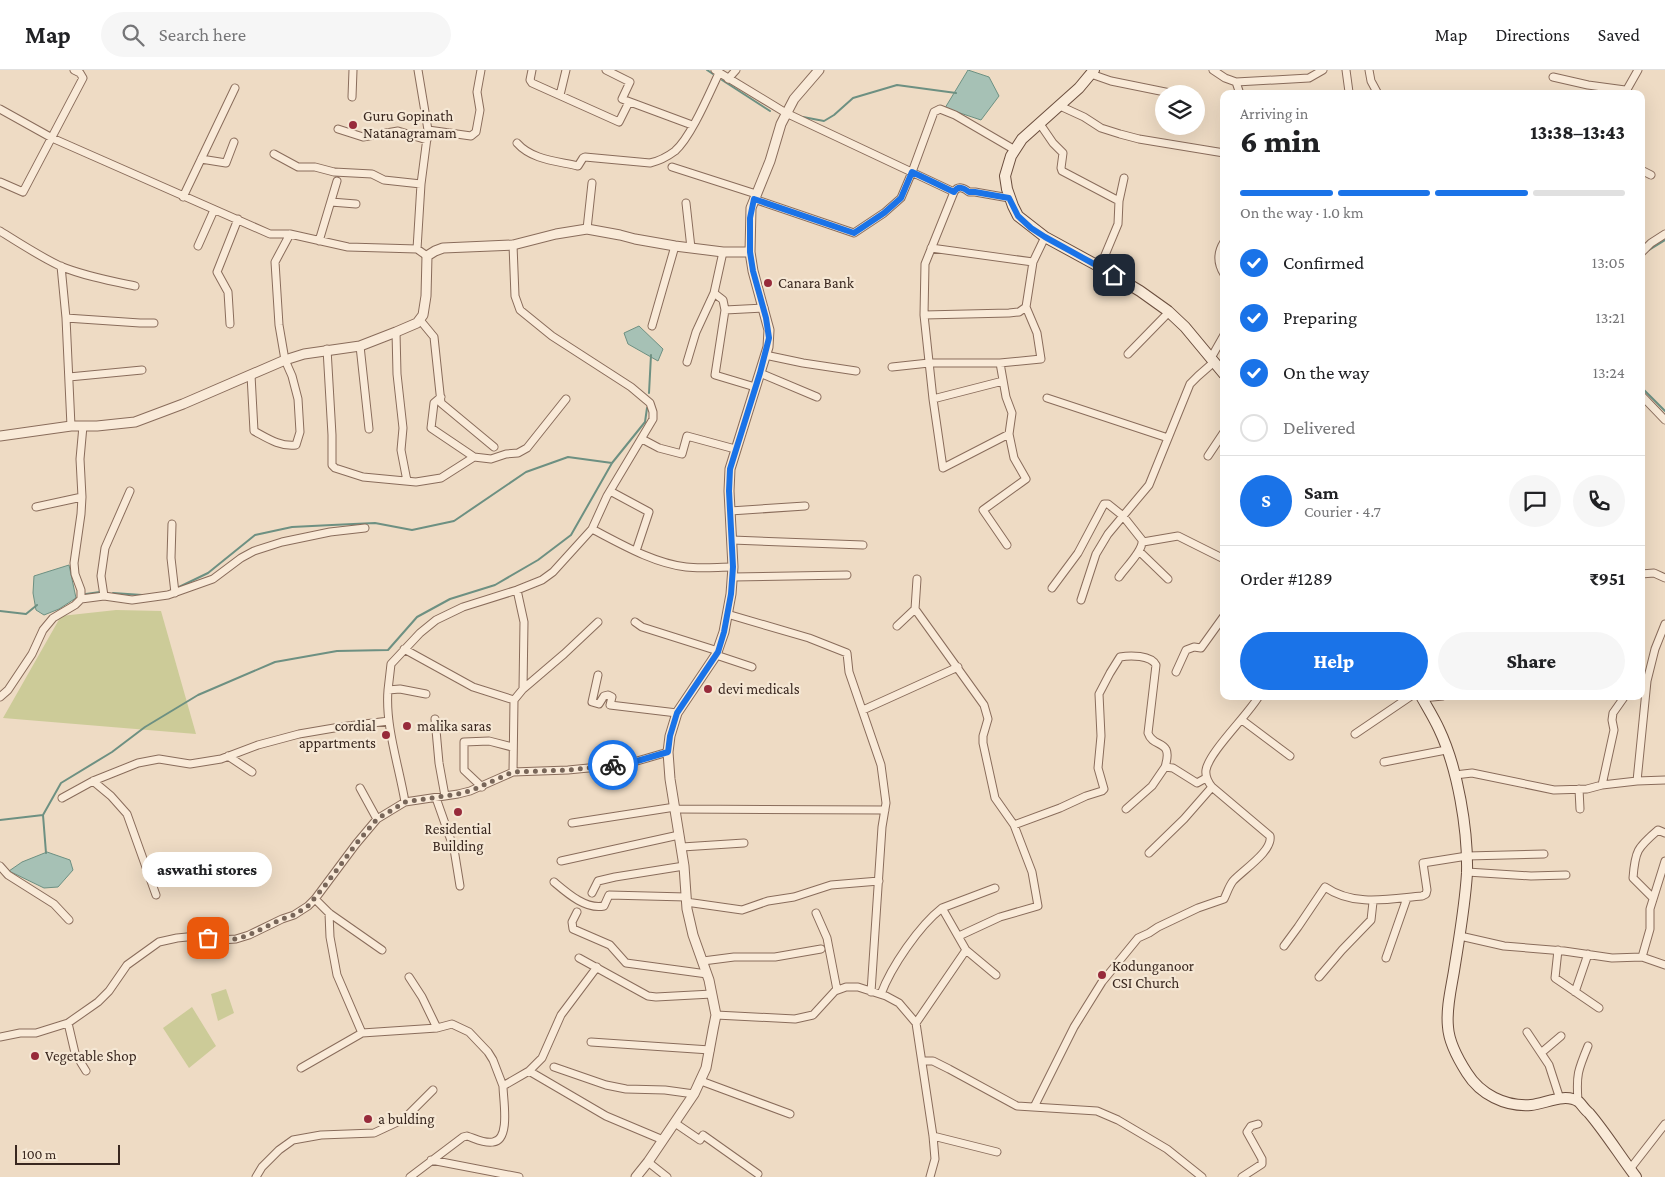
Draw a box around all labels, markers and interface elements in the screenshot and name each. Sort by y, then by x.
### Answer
search box [101,12,451,57]
text: Map [25,21,71,48]
icon: search [119,21,147,49]
text: Search here [159,24,246,45]
text: Map [1435,25,1467,45]
text: Directions [1495,25,1570,45]
text: Saved [1598,25,1640,45]
map controls [1155,85,1205,135]
button: layers [1155,85,1205,135]
text: Arriving in [1240,105,1308,122]
place label: Guru Gopinath Natanagramam [363,108,457,142]
marker: Guru Gopinath Natanagramam [347,119,359,131]
text: 13:38–13:43 [1530,122,1625,143]
text: 6 min [1240,123,1320,159]
text: On the way · 1.0 km [1240,204,1364,221]
icon: check [1240,249,1268,277]
text: Confirmed [1283,252,1364,273]
pin [1093,254,1135,296]
text: 13:05 [1592,254,1625,271]
icon: home [1100,261,1128,289]
place label: Canara Bank [778,275,855,291]
marker: Canara Bank [762,277,774,289]
icon: check [1240,304,1268,332]
text: Preparing [1283,307,1357,328]
text: 13:21 [1596,309,1625,326]
icon: check [1240,359,1268,387]
text: On the way [1283,362,1369,383]
text: 13:24 [1593,364,1625,381]
text: Delivered [1283,417,1356,438]
button: chat [1509,475,1561,527]
button: phone [1573,475,1625,527]
text: Sam [1304,482,1339,503]
text: S [1261,490,1271,511]
text: Courier · 4.7 [1304,503,1381,520]
text: Order #1289 [1240,568,1333,589]
text: ₹951 [1589,568,1625,589]
button: Help [1240,632,1428,690]
button: Share [1438,632,1625,690]
place label: devi medicals [718,681,800,697]
marker: devi medicals [702,683,714,695]
place label: cordial appartments [299,718,376,752]
place label: malika saras [417,718,492,734]
marker: malika saras [401,720,413,732]
marker: cordial appartments [380,729,392,741]
courier [588,740,638,790]
icon: bike [599,751,627,779]
marker: Residential Building [452,806,464,818]
place label: Residential Building [425,821,491,855]
callout: aswathi stores [143,853,273,888]
text: aswathi stores [157,861,257,878]
pin [187,917,229,959]
icon: bag [194,924,222,952]
place label: Kodunganoor CSI Church [1112,958,1195,991]
marker: Kodunganoor CSI Church [1096,969,1108,981]
place label: Vegetable Shop [45,1048,137,1065]
marker: Vegetable Shop [29,1050,41,1062]
place label: a bulding [378,1111,434,1128]
marker: a bulding [362,1113,374,1125]
scale bar [15,1142,120,1165]
text: 100 m [22,1146,56,1162]

